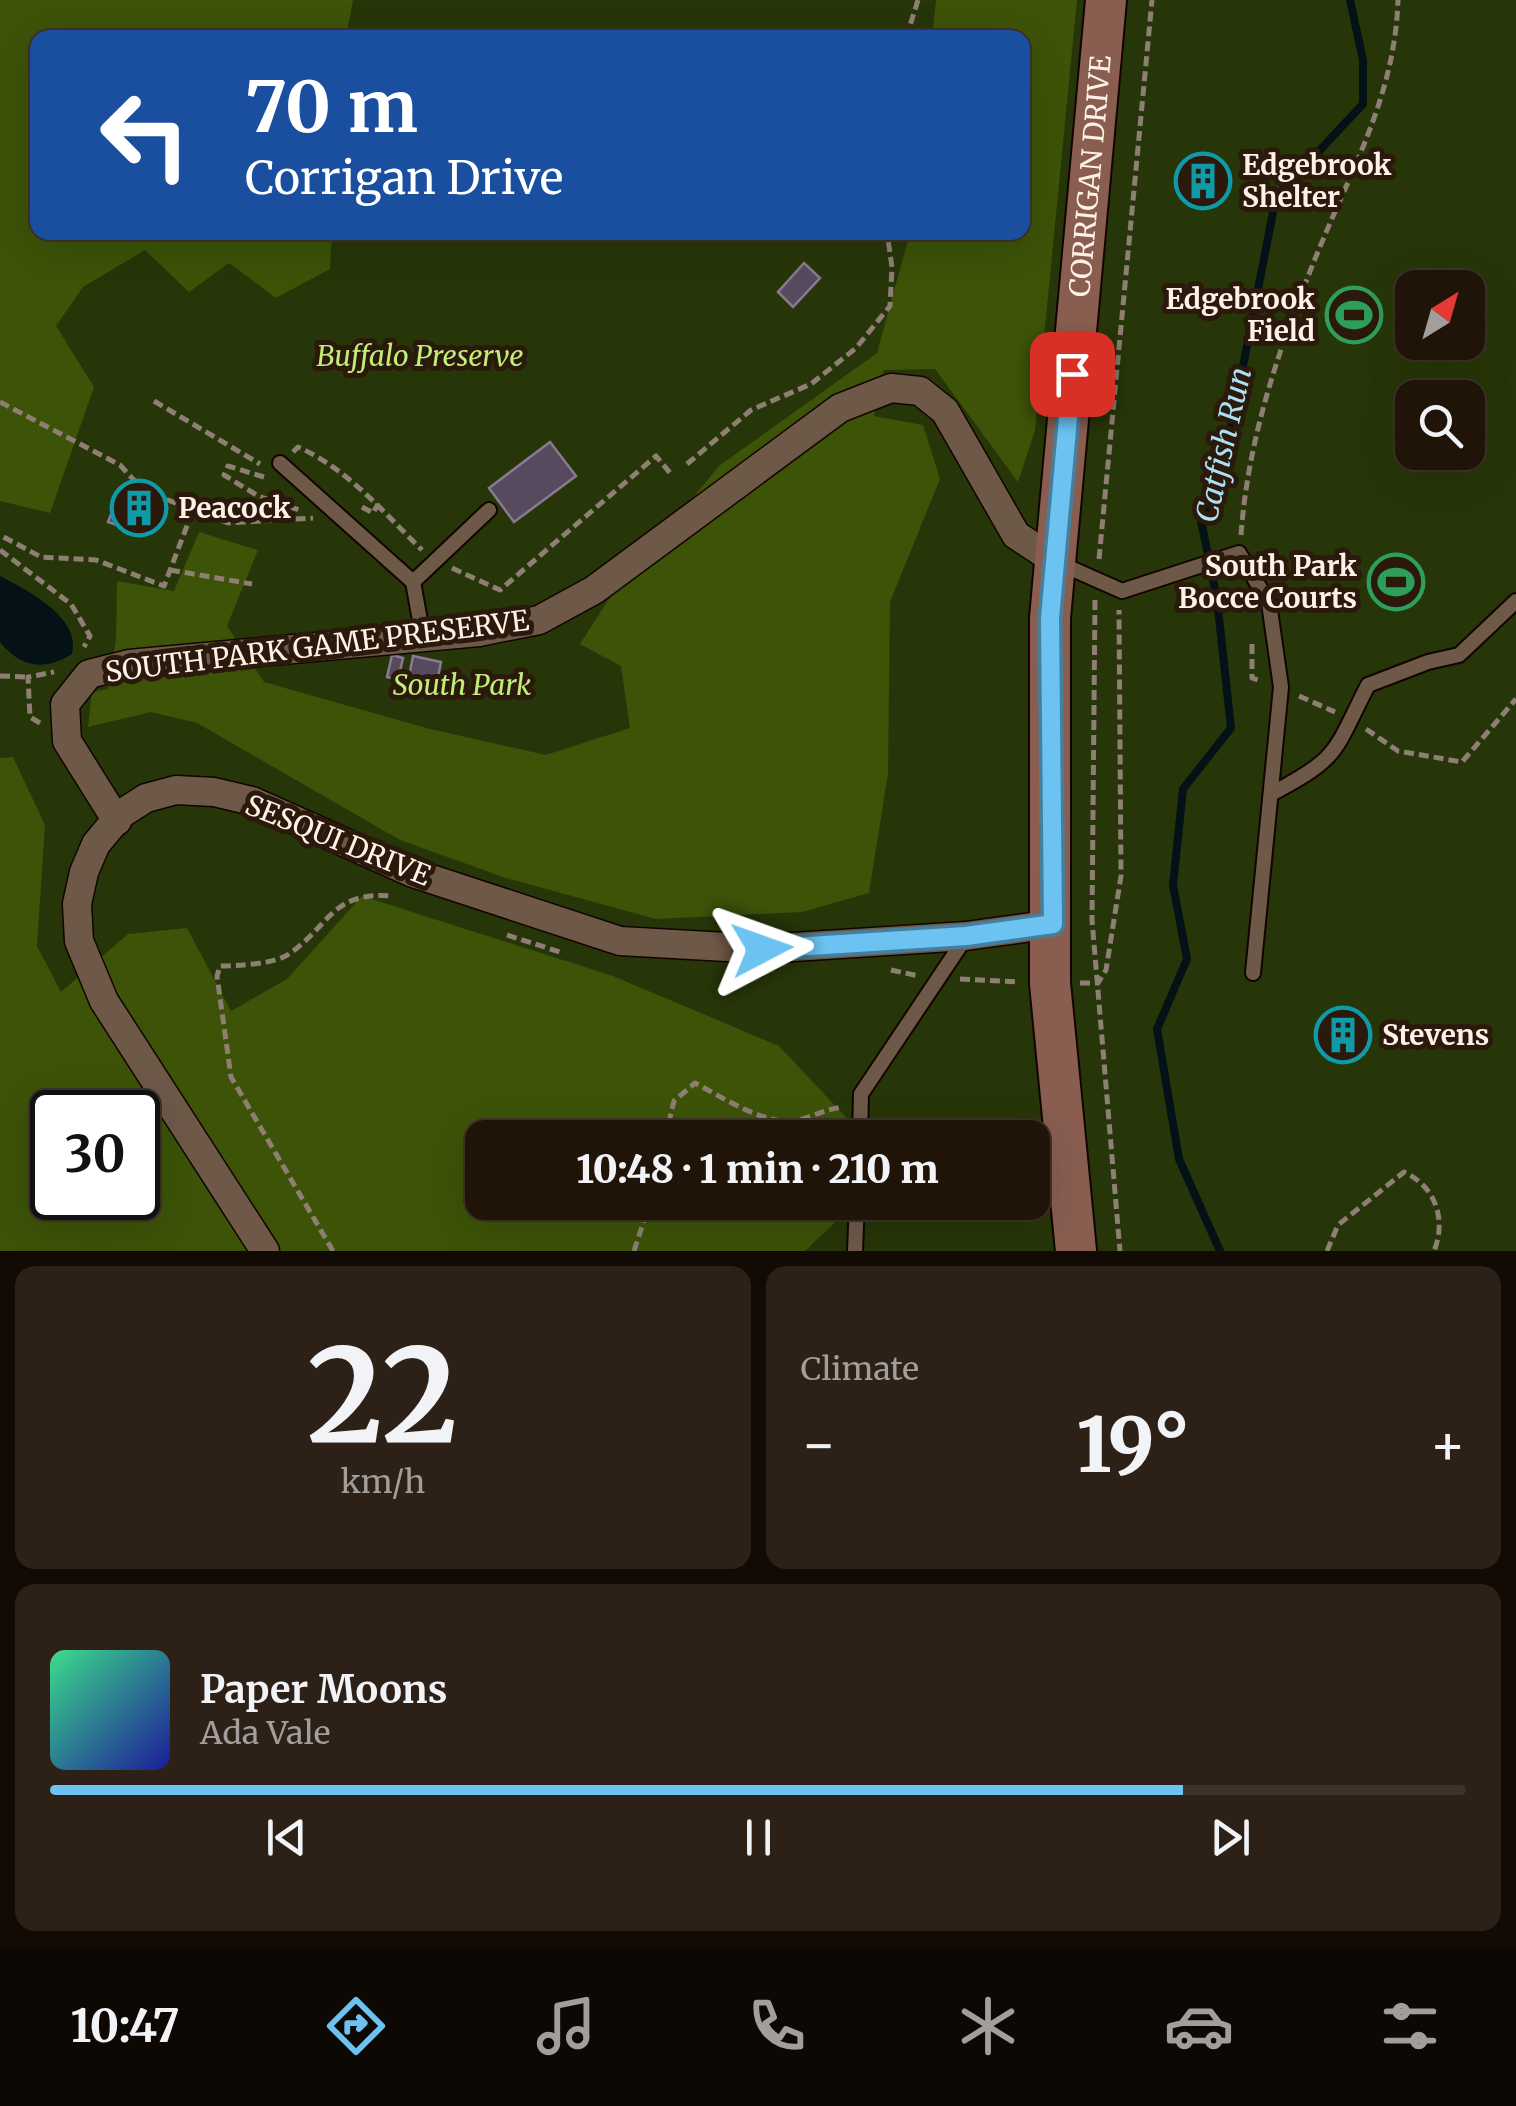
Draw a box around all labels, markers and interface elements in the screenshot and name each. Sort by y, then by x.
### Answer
street label: CORRIGAN DRIVE [1061,54,1119,298]
text: 70 m [245,63,418,151]
icon: left [80,70,210,200]
place label: Edgebrook Shelter [1242,147,1392,215]
text: Corrigan Drive [245,150,563,206]
building icon: Edgebrook Shelter [1173,151,1233,211]
north arrow [1395,270,1485,360]
map controls [1395,270,1485,470]
place label: Edgebrook Field [1166,281,1316,349]
sports icon: Edgebrook Field [1324,285,1384,345]
pin [1030,332,1115,417]
park label: Buffalo Preserve [317,338,523,374]
icon: arrive [1045,347,1100,402]
water label: Catfish Run [1187,363,1259,526]
button: search [1395,380,1485,470]
building icon: Peacock [109,478,169,538]
place label: Peacock [178,490,292,526]
place label: South Park Bocce Courts [1178,548,1358,616]
sports icon: South Park Bocce Courts [1366,552,1426,612]
street label: SOUTH PARK GAME PRESERVE [103,602,531,690]
park label: South Park [393,667,531,703]
street label: SESQUI DRIVE [240,786,436,894]
position arrow [710,897,814,1001]
building icon: Stevens [1313,1005,1373,1065]
place label: Stevens [1382,1017,1489,1053]
speed limit sign: 30 [30,1090,160,1220]
text: 10:48 · 1 min · 210 m [576,1146,939,1193]
text: 22 [307,1315,458,1478]
text: Climate [801,1349,919,1389]
text: 19° [1076,1398,1190,1492]
text: − [801,1410,837,1479]
text: + [1429,1410,1466,1479]
text: km/h [340,1462,425,1502]
text: Paper Moons [200,1666,447,1713]
text: Ada Vale [200,1713,330,1753]
icon: previous [259,1810,314,1865]
icon: pause [731,1810,786,1865]
icon: next [1203,1810,1258,1865]
icon: directions [321,1991,391,2061]
icon: music [531,1991,601,2061]
icon: phone [742,1991,812,2061]
icon: climate [953,1991,1023,2061]
icon: car [1164,1991,1234,2061]
icon: filters [1375,1991,1445,2061]
text: 10:47 [70,1998,180,2054]

